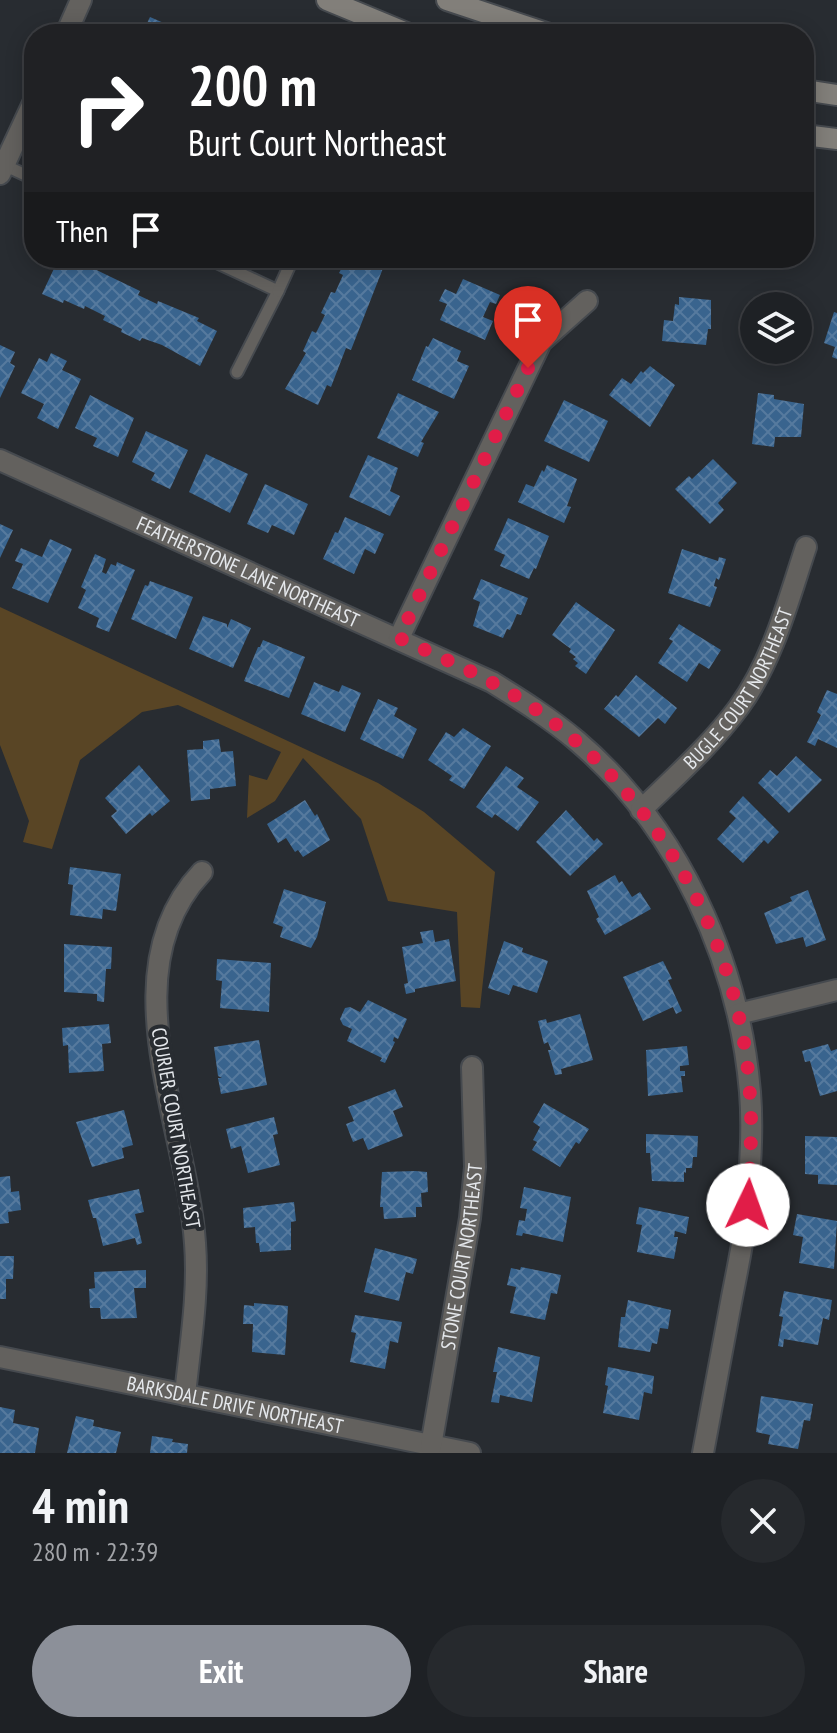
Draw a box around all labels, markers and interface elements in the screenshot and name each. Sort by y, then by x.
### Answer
text: 200 m [188,49,317,121]
icon: right [56,56,160,160]
text: Burt Court Northeast [188,119,446,166]
icon: arrive [124,208,168,252]
text: Then [56,211,108,250]
pin [494,286,562,368]
map controls [740,292,812,364]
button: layers [740,292,812,364]
icon: arrive [506,298,550,342]
street label: FEATHERSTONE LANE NORTHEAST [132,510,363,633]
street label: BUGLE COURT NORTHEAST [678,604,798,775]
street label: COURIER COURT NORTHEAST [146,1025,206,1231]
street label: STONE COURT NORTHEAST [435,1162,488,1352]
position arrow [706,1163,790,1247]
street label: BARKSDALE DRIVE NORTHEAST [125,1370,346,1440]
text: 4 min [32,1474,129,1536]
button: close [721,1479,805,1563]
text: 280 m · 22:39 [32,1535,158,1568]
button: Exit [32,1625,411,1717]
button: Share [427,1625,805,1717]

